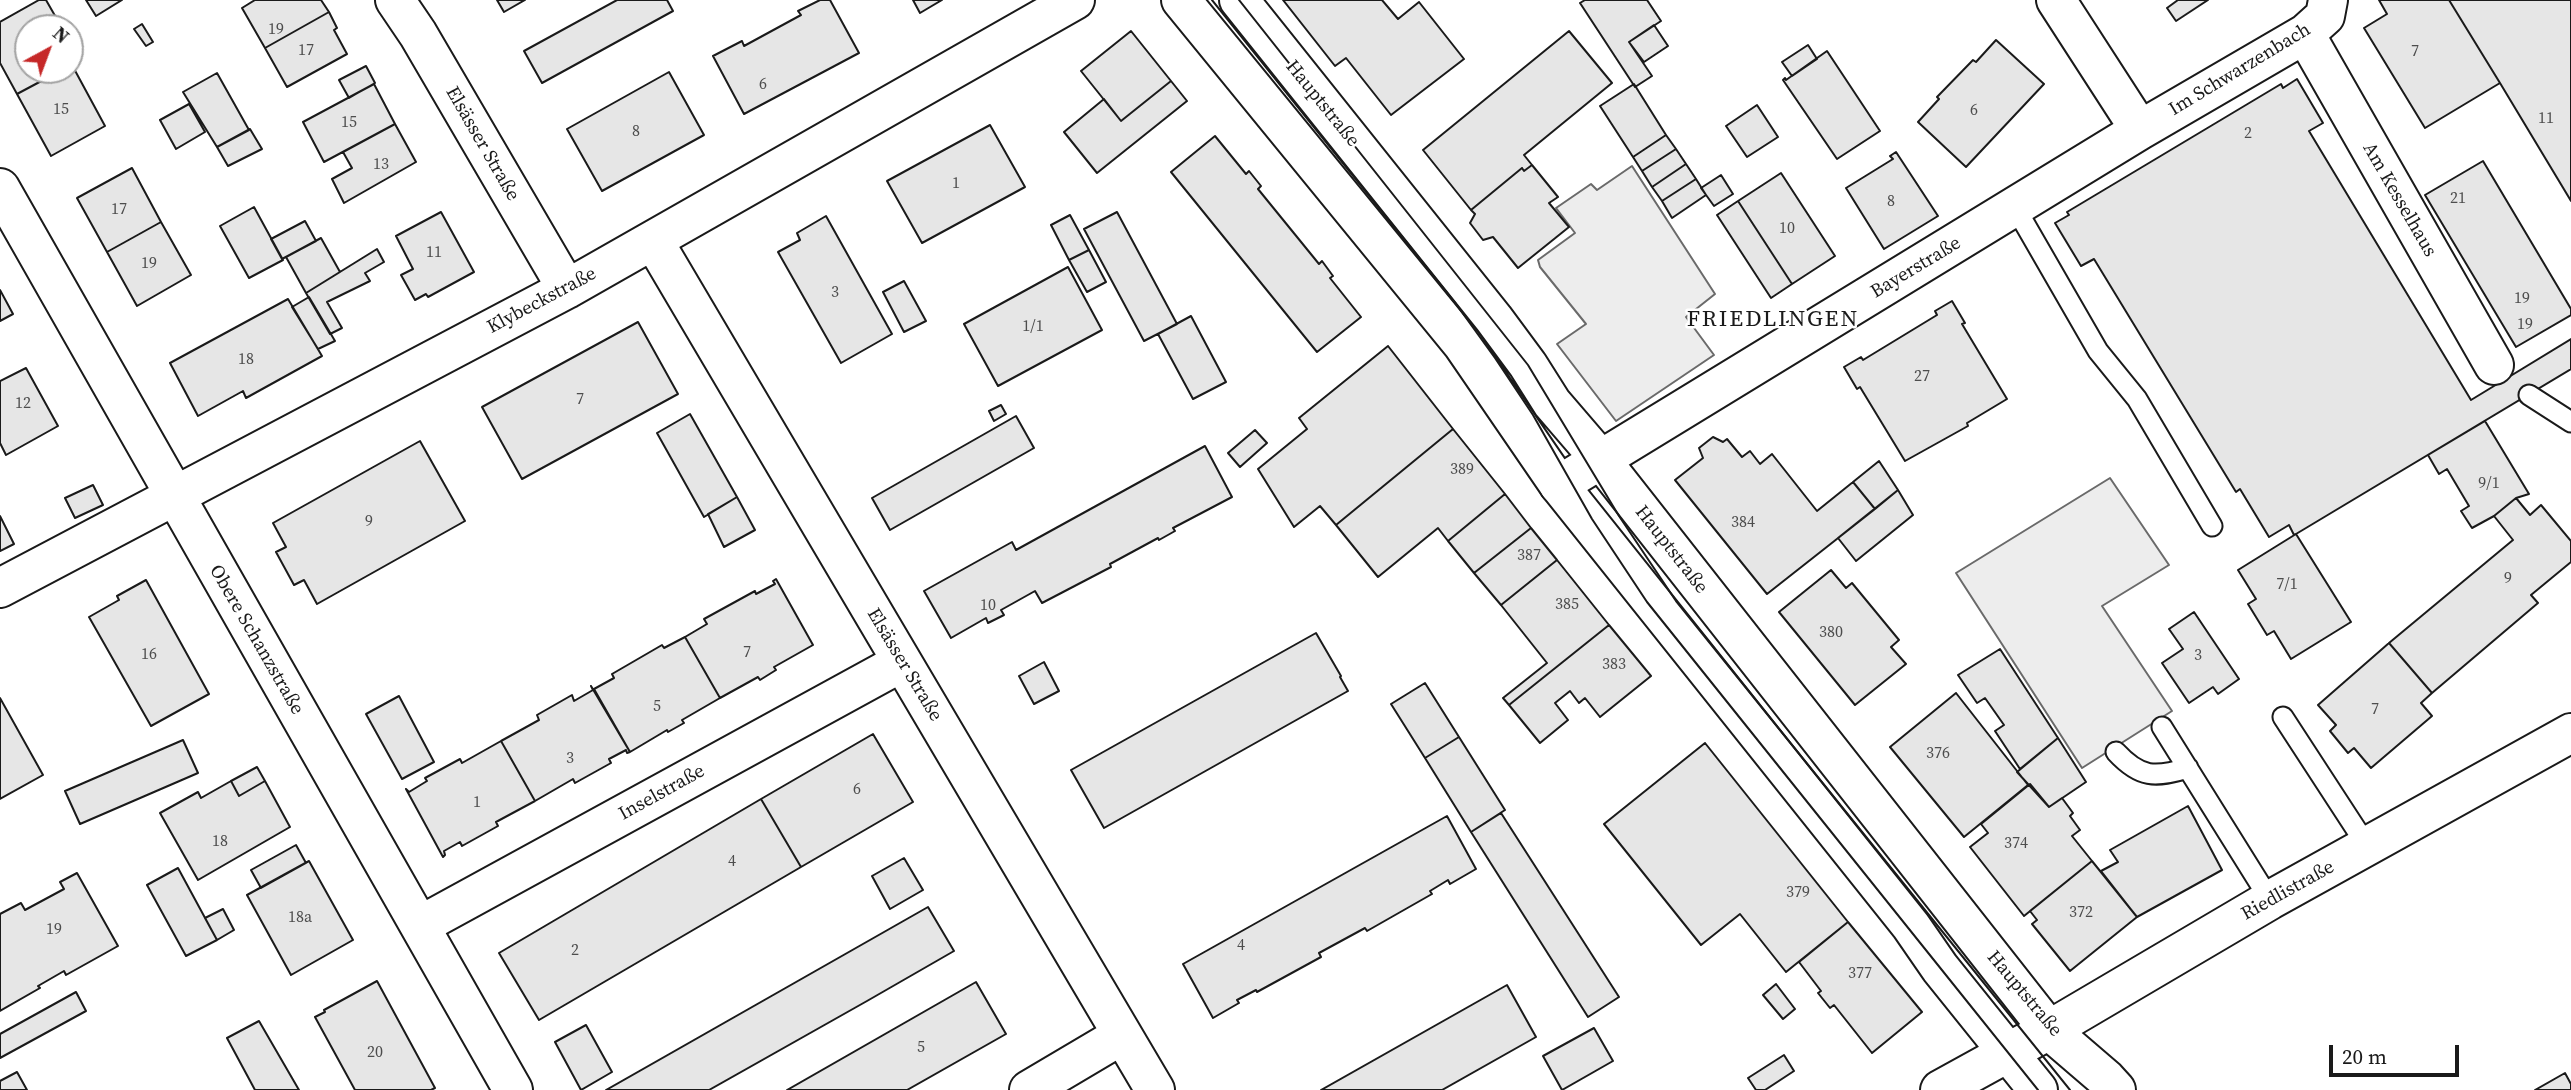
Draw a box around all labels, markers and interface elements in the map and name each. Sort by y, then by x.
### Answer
north arrow [14,14,84,84]
street label: Im Schwarzenbach [2165,19,2315,121]
text: N [48,20,75,49]
house number: 19 [268,20,284,40]
house number: 17 [298,41,314,61]
house number: 7 [2411,42,2419,62]
street label: Hauptstraße [1280,56,1364,152]
house number: 6 [759,75,767,95]
street label: Elsässer Straße [440,83,524,205]
house number: 15 [53,100,69,120]
house number: 6 [1970,101,1978,121]
house number: 11 [2538,109,2554,129]
house number: 15 [341,113,357,133]
house number: 8 [632,122,640,142]
house number: 2 [2244,124,2252,144]
street label: Am Kesselhaus [2357,139,2441,261]
house number: 13 [373,155,389,175]
house number: 1 [952,174,960,194]
house number: 21 [2450,189,2466,209]
house number: 8 [1887,192,1895,212]
house number: 17 [111,200,127,220]
house number: 10 [1779,219,1795,239]
street label: Bayerstraße [1867,232,1965,304]
house number: 11 [426,243,442,263]
house number: 19 [141,254,157,274]
street label: Klybeckstraße [484,263,600,339]
house number: 3 [831,283,839,303]
house number: 19 [2514,289,2530,309]
district label: FRIEDLINGEN [1688,306,1858,334]
house number: 19 [2517,315,2533,335]
house number: 1/1 [1022,317,1044,337]
house number: 18 [238,350,254,370]
house number: 27 [1914,367,1930,387]
house number: 7 [576,390,584,410]
house number: 12 [15,394,31,414]
house number: 389 [1450,460,1474,480]
house number: 9/1 [2478,474,2500,494]
street label: Hauptstraße [1630,502,1712,598]
house number: 9 [365,512,373,532]
house number: 384 [1731,513,1755,533]
house number: 387 [1517,546,1541,566]
street label: Obere Schanzstraße [204,561,308,719]
house number: 9 [2504,569,2512,589]
house number: 7/1 [2276,575,2298,595]
house number: 385 [1555,595,1579,615]
house number: 10 [980,596,996,616]
street label: Elsässer Straße [861,604,947,726]
house number: 380 [1819,623,1843,643]
house number: 7 [743,643,751,663]
house number: 16 [141,645,157,665]
house number: 3 [2194,646,2202,666]
house number: 383 [1602,655,1626,675]
house number: 5 [653,697,661,717]
house number: 7 [2371,700,2379,720]
house number: 376 [1926,744,1950,764]
house number: 3 [566,749,574,769]
street label: Inselstraße [615,760,709,826]
house number: 6 [853,780,861,800]
house number: 1 [473,793,481,813]
house number: 18 [212,832,228,852]
house number: 374 [2004,834,2028,854]
house number: 4 [728,852,736,872]
street label: Riedlistraße [2238,856,2338,926]
house number: 379 [1786,883,1810,903]
house number: 372 [2069,903,2093,923]
house number: 18a [288,908,312,928]
house number: 19 [46,920,62,940]
house number: 4 [1237,936,1245,956]
house number: 2 [571,941,579,961]
street label: Hauptstraße [1981,946,2067,1042]
house number: 377 [1848,964,1872,984]
scale bar [2333,1030,2462,1074]
house number: 5 [917,1038,925,1058]
text: 20 m [2342,1042,2387,1071]
house number: 20 [367,1043,383,1063]

